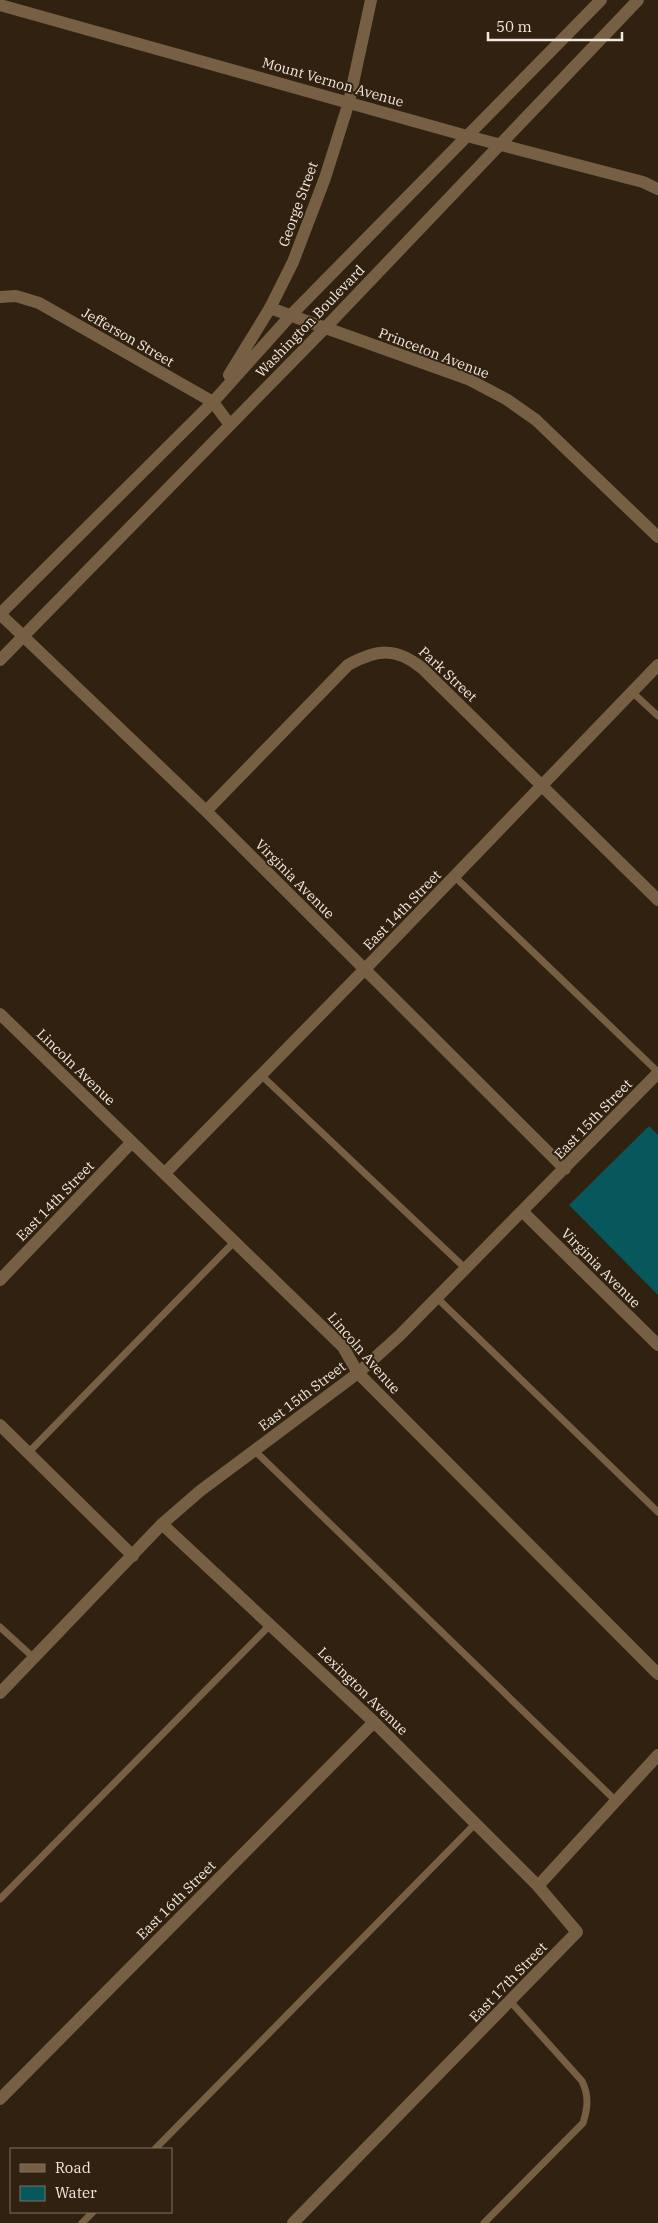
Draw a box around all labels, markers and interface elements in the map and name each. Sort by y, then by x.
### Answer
scale bar [488,10,622,42]
text: 50 m [496,17,532,36]
street label: Mount Vernon Avenue [260,53,406,111]
street label: George Street [274,159,322,249]
street label: Washington Boulevard [252,261,369,381]
street label: Jefferson Street [79,303,177,371]
street label: Princeton Avenue [376,324,492,382]
street label: Park Street [415,642,481,706]
street label: Virginia Avenue [251,835,339,923]
street label: East 14th Street [359,866,445,954]
street label: Lincoln Avenue [33,1025,119,1109]
street label: East 15th Street [550,1075,636,1163]
street label: East 14th Street [12,1157,98,1245]
street label: Virginia Avenue [557,1224,645,1312]
street label: Lincoln Avenue [324,1309,404,1397]
street label: East 15th Street [255,1357,349,1435]
street label: Lexington Avenue [314,1643,412,1739]
street label: East 16th Street [133,1857,219,1943]
street label: East 17th Street [465,1938,551,2026]
legend [10,2148,172,2213]
text: Road [55,2158,91,2177]
text: Water [55,2183,97,2202]

